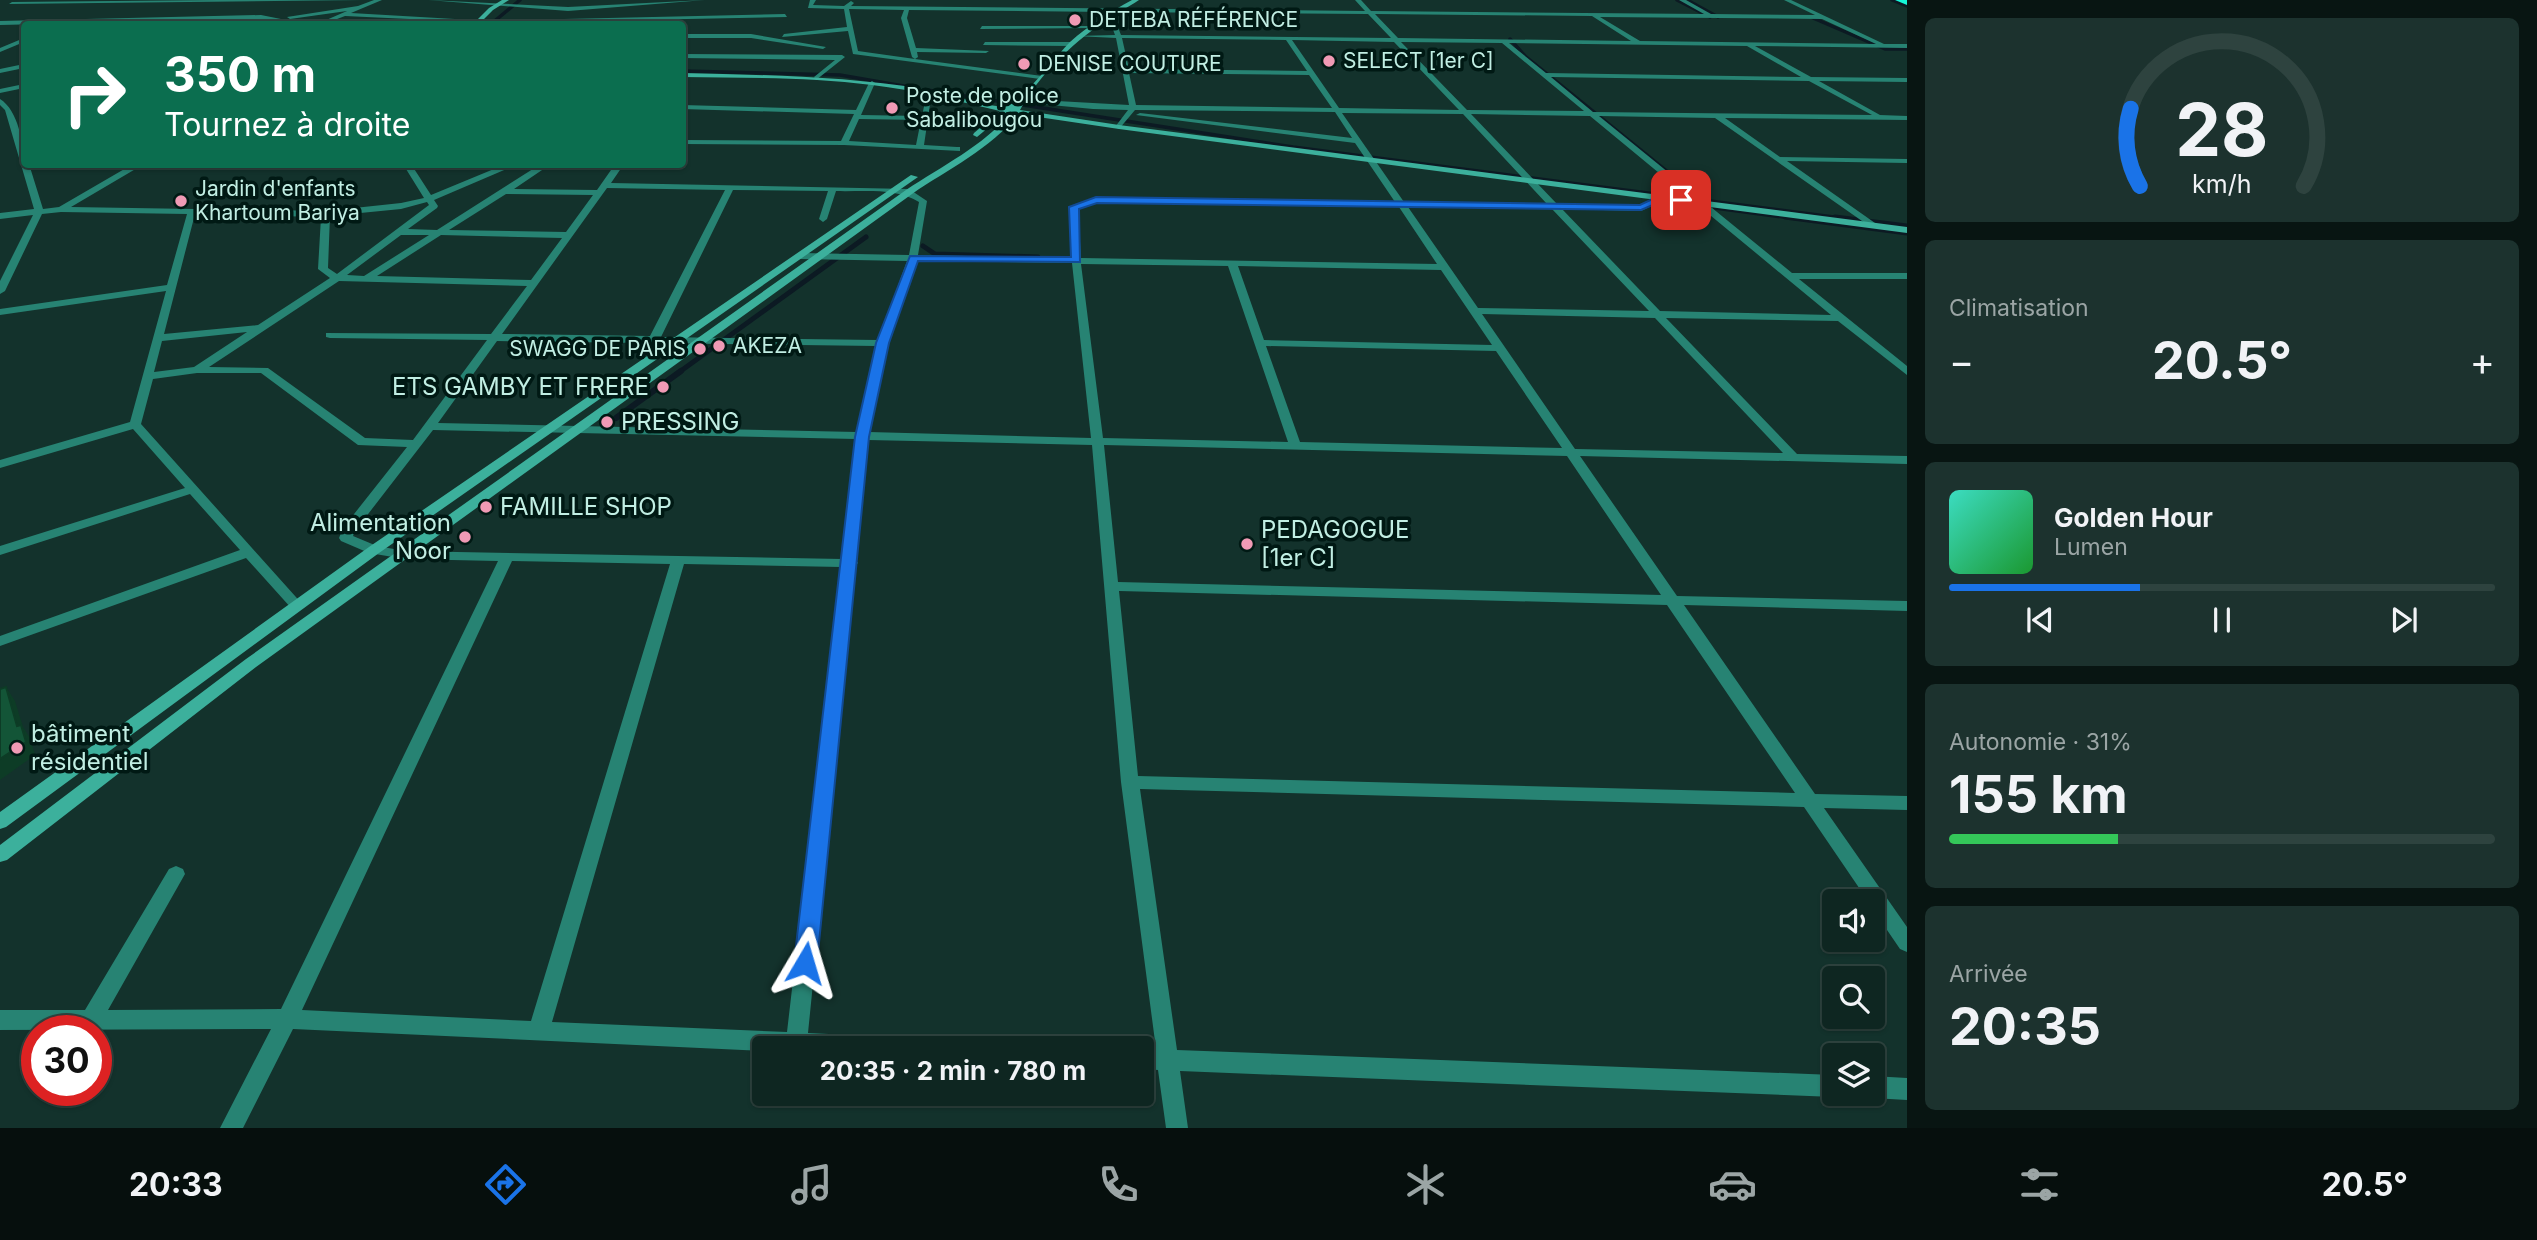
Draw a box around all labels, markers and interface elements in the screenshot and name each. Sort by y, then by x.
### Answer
place label: DETEBA RÉFÉRENCE [1089,6,1298,32]
marker: DETEBA RÉFÉRENCE [1067,12,1083,28]
text: 350 m [164,45,316,104]
place label: SELECT [1er C] [1343,48,1494,73]
icon: right [49,49,140,140]
place label: DENISE COUTURE [1038,51,1222,76]
marker: SELECT [1er C] [1321,53,1337,69]
marker: DENISE COUTURE [1016,56,1032,72]
place label: Poste de police Sabalibougou [906,83,1059,132]
text: 28 [2175,85,2269,174]
marker: Poste de police Sabalibougou [884,100,900,116]
text: Tournez à droite [164,105,410,144]
text: km/h [2192,169,2252,199]
pin [1651,170,1711,230]
place label: Jardin d'enfants Khartoum Bariya [195,176,360,225]
icon: arrive [1662,181,1700,219]
marker: Jardin d'enfants Khartoum Bariya [173,193,189,209]
text: Climatisation [1949,294,2089,322]
text: 20.5° [2152,329,2292,392]
place label: AKEZA [733,333,802,358]
place label: SWAGG DE PARIS [509,336,686,361]
marker: AKEZA [711,338,727,354]
text: − [1949,338,1974,384]
text: + [2470,338,2495,384]
marker: SWAGG DE PARIS [692,341,708,357]
place label: ETS GAMBY ET FRERE [392,372,649,401]
marker: ETS GAMBY ET FRERE [655,379,671,395]
place label: PRESSING [621,407,739,436]
marker: PRESSING [599,414,615,430]
place label: FAMILLE SHOP [500,492,672,521]
marker: FAMILLE SHOP [478,499,494,515]
text: Golden Hour [2054,502,2213,533]
place label: Alimentation Noor [310,508,451,565]
place label: PEDAGOGUE [1er C] [1261,515,1409,572]
marker: Alimentation Noor [457,529,473,545]
text: Lumen [2054,533,2128,561]
marker: PEDAGOGUE [1er C] [1239,536,1255,552]
icon: previous [2021,601,2059,639]
icon: pause [2203,601,2241,639]
icon: next [2385,601,2423,639]
place label: bâtiment résidentiel [31,719,148,776]
text: Autonomie · 31% [1949,728,2132,756]
marker: bâtiment résidentiel [9,740,25,756]
text: 155 km [1949,763,2128,826]
map controls [1822,889,1885,1106]
button: sound [1822,889,1885,952]
position arrow [768,926,842,1000]
text: Arrivée [1949,960,2028,988]
button: search [1822,966,1885,1029]
text: 20:35 [1949,995,2101,1058]
speed limit sign: 30 [21,1015,112,1106]
button: layers [1822,1043,1885,1106]
text: 20:35 · 2 min · 780 m [820,1055,1086,1086]
icon: directions [481,1160,530,1209]
icon: music [787,1160,836,1209]
icon: phone [1094,1160,1143,1209]
icon: climate [1401,1160,1450,1209]
icon: car [1708,1160,1757,1209]
icon: filters [2015,1160,2064,1209]
text: 20:33 [129,1165,223,1204]
text: 20.5° [2322,1165,2408,1204]

